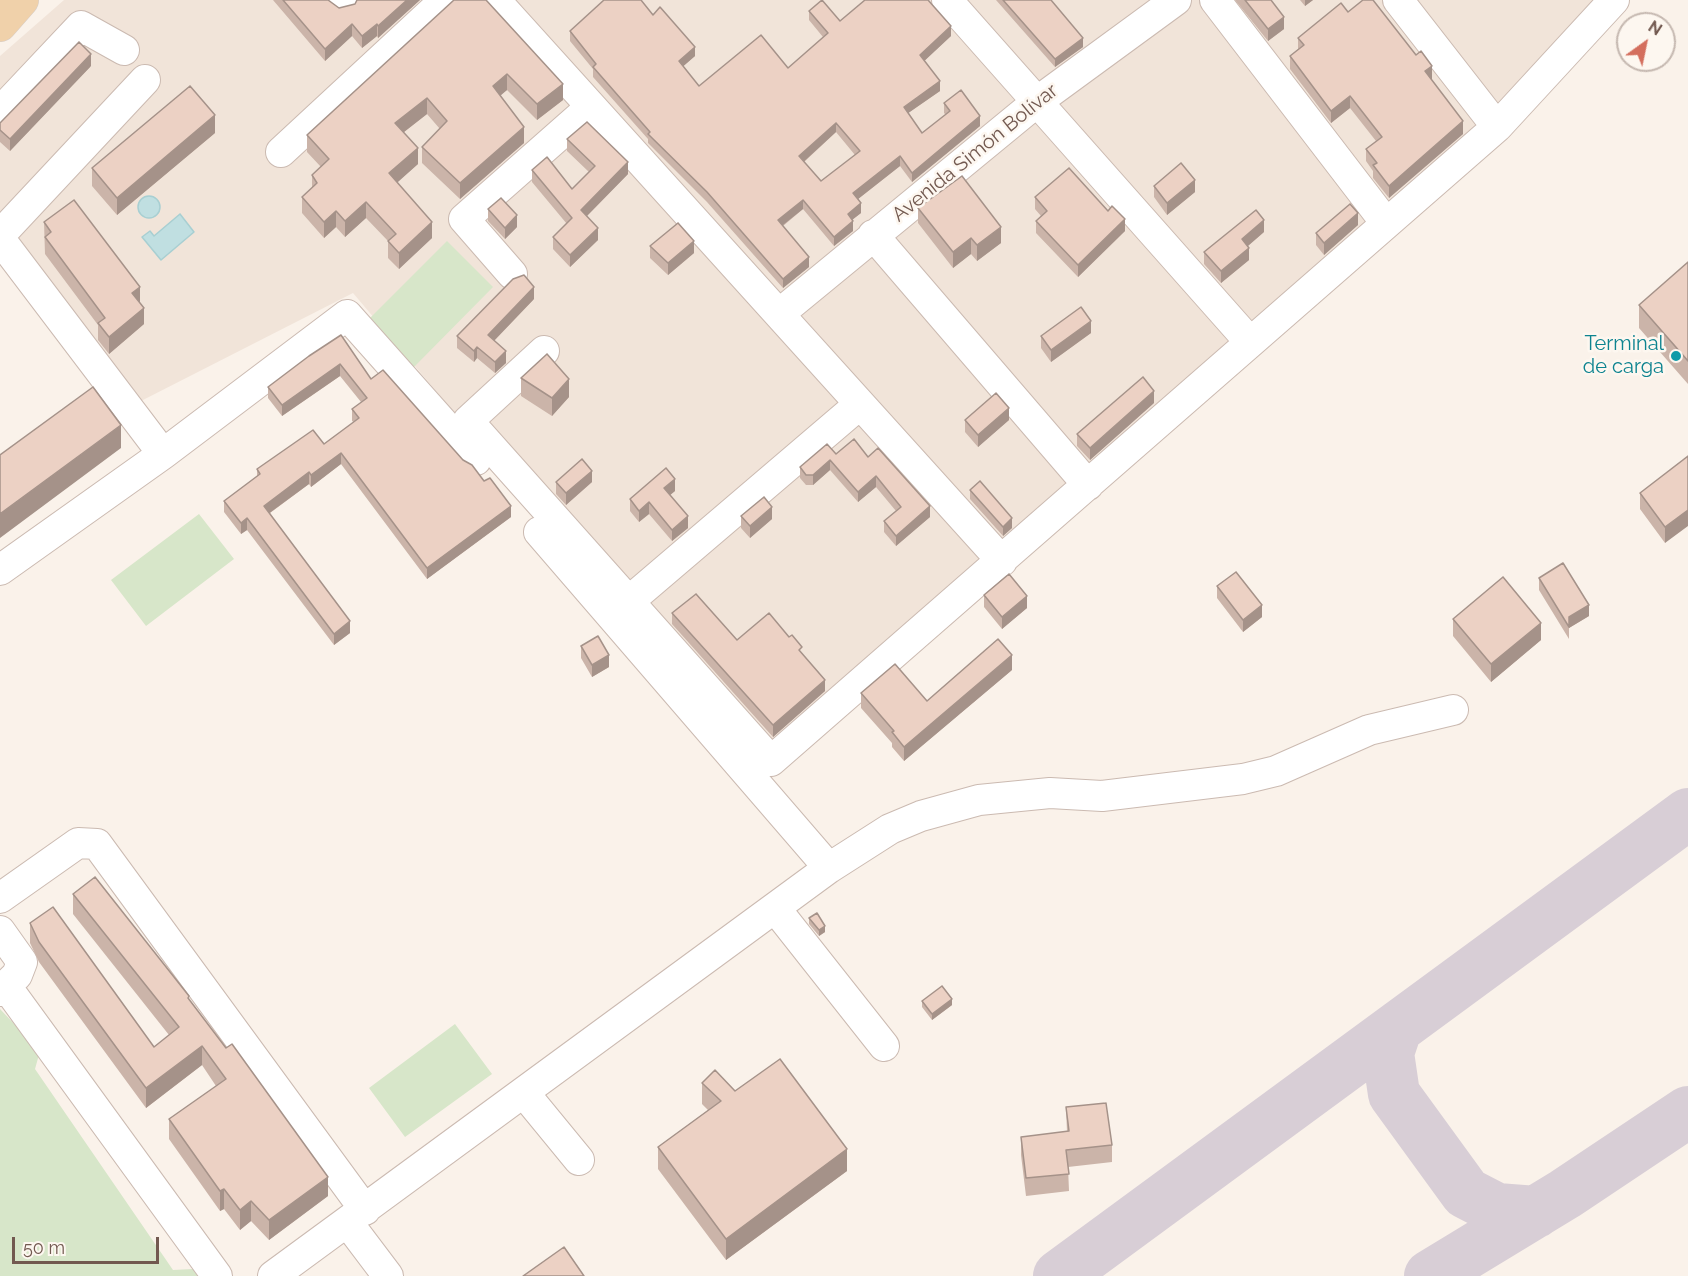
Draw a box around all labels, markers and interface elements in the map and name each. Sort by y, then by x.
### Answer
north arrow [1616,12,1676,72]
text: N [1645,17,1665,39]
street label: Avenida Simón Bolívar [887,79,1063,227]
place label: Terminal de carga [1583,332,1664,379]
marker: Terminal de carga [1669,349,1683,363]
scale bar [15,1225,162,1263]
text: 50 m [23,1237,65,1258]

